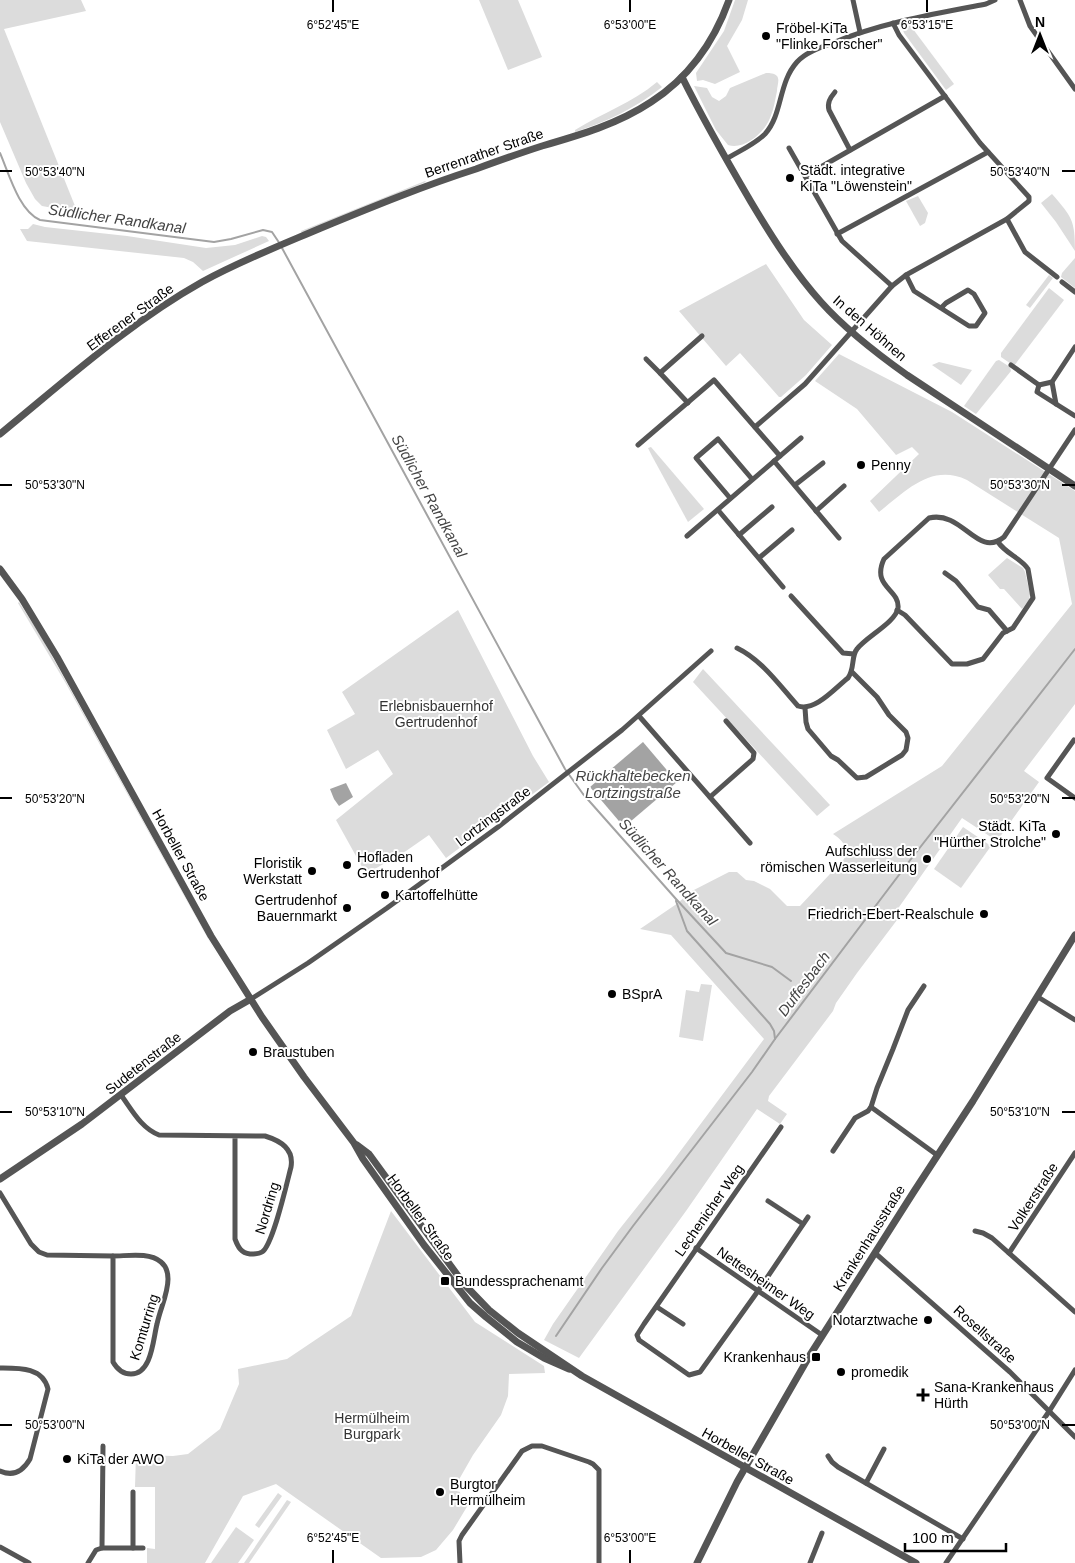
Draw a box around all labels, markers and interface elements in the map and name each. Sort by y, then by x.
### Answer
north arrow [1015,10,1065,60]
text: N [1035,14,1045,30]
text: 6°52'45"E [307,18,359,32]
text: 6°53'00"E [604,18,656,32]
text: 6°53'15"E [901,18,953,32]
place label: Fröbel-KiTa "Flinke Forscher" [776,20,882,52]
marker: Fröbel-KiTa "Flinke Forscher" [760,30,772,42]
street label: Berrenrather Straße [423,125,546,181]
place label: Städt. integrative KiTa "Löwenstein" [800,162,912,194]
text: 50°53'40"N [25,165,85,179]
text: 50°53'40"N [990,165,1050,179]
marker: Städt. integrative KiTa "Löwenstein" [784,172,796,184]
water label: Südlicher Randkanal [47,200,187,237]
street label: Efferener Straße [84,280,177,354]
street label: In den Höhnen [830,292,910,364]
water label: Südlicher Randkanal [388,431,471,561]
place label: Penny [871,457,911,473]
marker: Penny [855,459,867,471]
text: 50°53'30"N [25,478,85,492]
text: 50°53'30"N [990,478,1050,492]
park label: Erlebnisbauernhof Gertrudenhof [379,698,493,730]
water label: Rückhaltebecken Lortzingstraße [575,767,691,801]
street label: Lortzingstraße [452,783,534,849]
text: 50°53'20"N [25,792,85,806]
text: 50°53'20"N [990,792,1050,806]
street label: Horbeller Straße [149,806,213,904]
water label: Südlicher Randkanal [616,815,721,929]
place label: Städt. KiTa "Hürther Strolche" [934,818,1046,850]
marker: Städt. KiTa "Hürther Strolche" [1050,828,1062,840]
place label: Aufschluss der römischen Wasserleitung [760,843,917,875]
place label: Hofladen Gertrudenhof [357,849,440,881]
marker: Aufschluss der römischen Wasserleitung [921,853,933,865]
place label: Floristik Werkstatt [243,855,303,887]
marker: Hofladen Gertrudenhof [341,859,353,871]
marker: Floristik Werkstatt [306,865,318,877]
place label: Kartoffelhütte [395,887,478,903]
marker: Kartoffelhütte [379,889,391,901]
place label: Gertrudenhof Bauernmarkt [255,892,337,924]
marker: Gertrudenhof Bauernmarkt [341,902,353,914]
place label: Friedrich-Ebert-Realschule [807,906,974,922]
marker: Friedrich-Ebert-Realschule [978,908,990,920]
water label: Duffesbach [774,948,833,1019]
place label: BSprA [622,986,663,1002]
marker: BSprA [606,988,618,1000]
street label: Sudetenstraße [102,1028,184,1098]
place label: Braustuben [263,1044,335,1060]
marker: Braustuben [247,1046,259,1058]
text: 50°53'10"N [25,1105,85,1119]
text: 50°53'10"N [990,1105,1050,1119]
street label: Volkerstraße [1005,1160,1061,1234]
street label: Lechenicher Weg [671,1161,747,1259]
street label: Horbeller Straße [384,1171,458,1263]
street label: Nordring [251,1180,283,1236]
street label: Krankenhausstraße [830,1182,908,1294]
street label: Nettesheimer Weg [714,1243,818,1323]
place label: Bundessprachenamt [455,1273,584,1289]
marker: Bundessprachenamt [439,1275,451,1287]
street label: Komturring [126,1292,162,1362]
street label: Rosellstraße [950,1302,1020,1366]
place label: Notarztwache [832,1312,918,1328]
marker: Notarztwache [922,1314,934,1326]
place label: Krankenhaus [723,1349,806,1365]
marker: Krankenhaus [810,1351,822,1363]
place label: promedik [851,1364,910,1380]
marker: promedik [835,1366,847,1378]
place label: Sana-Krankenhaus Hürth [934,1379,1054,1411]
marker: Sana-Krankenhaus Hürth [916,1388,930,1402]
park label: Hermülheim Burgpark [334,1410,410,1442]
text: 50°53'00"N [25,1418,85,1432]
text: 50°53'00"N [990,1418,1050,1432]
street label: Horbeller Straße [699,1424,797,1488]
place label: KiTa der AWO [77,1451,165,1467]
marker: KiTa der AWO [61,1453,73,1465]
place label: Burgtor Hermülheim [450,1476,525,1508]
marker: Burgtor Hermülheim [434,1486,446,1498]
scale bar [905,1520,1006,1552]
text: 100 m [912,1529,954,1546]
text: 6°52'45"E [307,1531,359,1545]
text: 6°53'00"E [604,1531,656,1545]

